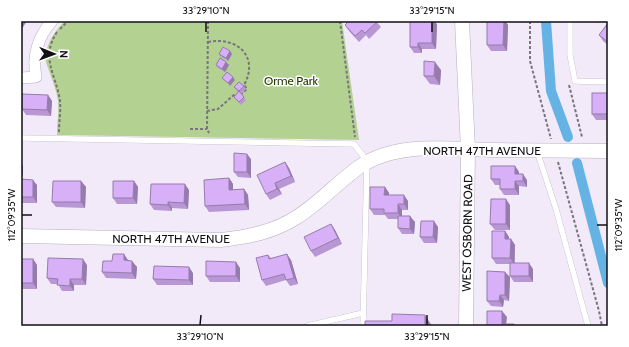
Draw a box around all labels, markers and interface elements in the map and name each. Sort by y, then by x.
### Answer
text: 33°29'10"N [183,4,229,17]
text: 33°29'15"N [409,4,455,17]
north arrow [34,34,74,74]
text: N [57,50,71,58]
park label: Orme Park [264,73,319,88]
street label: NORTH 47TH AVENUE [423,143,541,158]
street label: WEST OSBORN ROAD [458,174,476,292]
text: 112°09'35"W [5,188,18,241]
text: 112°09'35"W [612,198,625,251]
street label: NORTH 47TH AVENUE [112,231,230,246]
text: 33°29'10"N [177,330,223,343]
text: 33°29'15"N [404,330,450,343]

